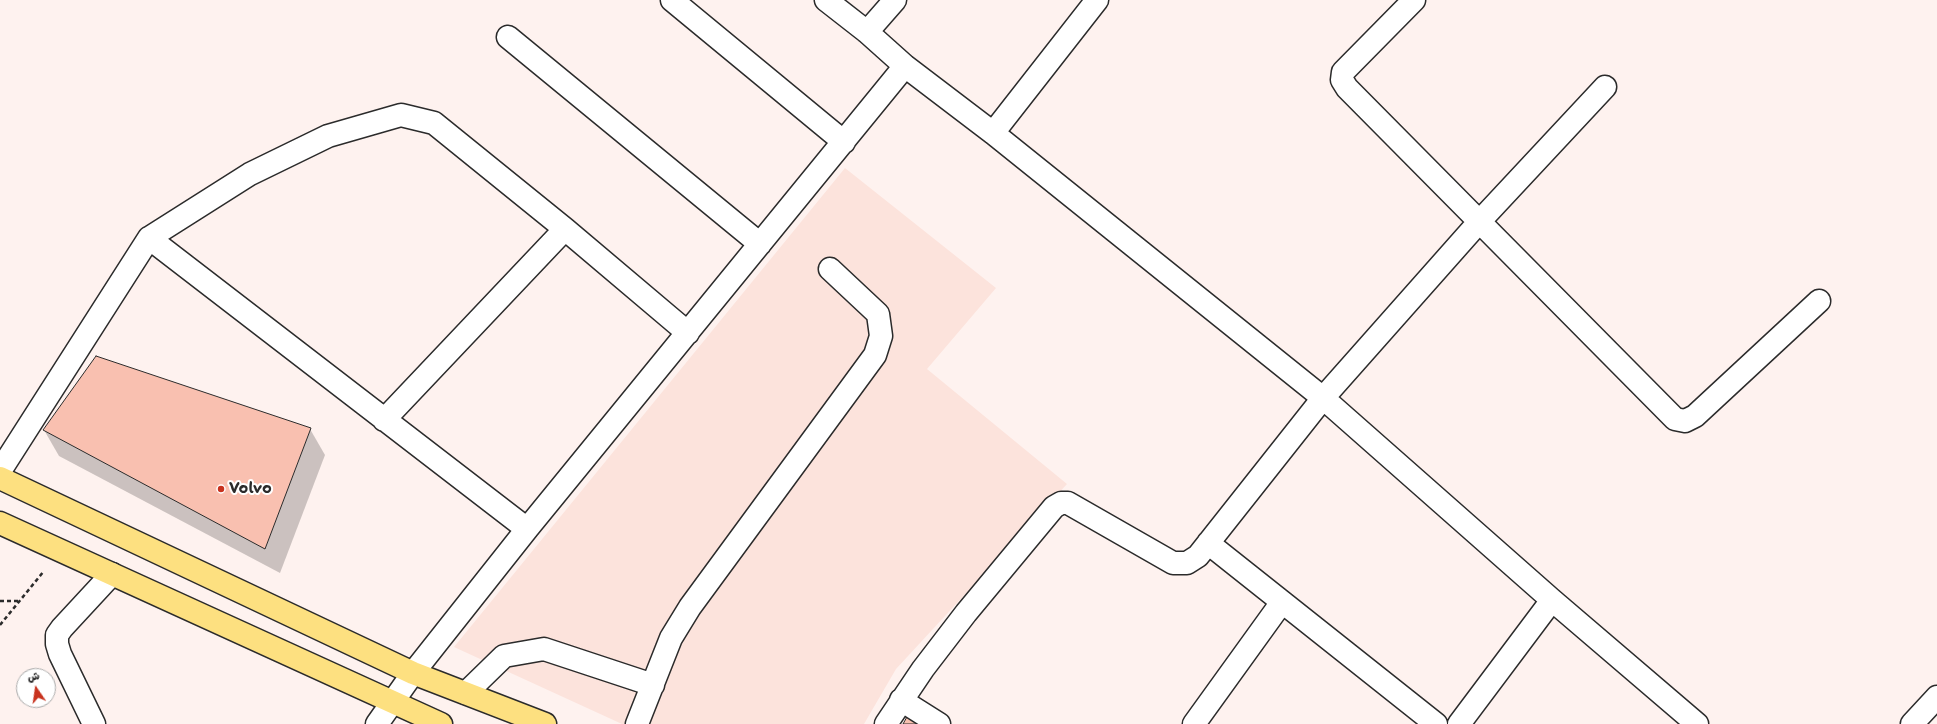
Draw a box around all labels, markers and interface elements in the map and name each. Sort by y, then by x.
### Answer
place label: Volvo [229,480,272,498]
marker: Volvo [216,484,226,494]
north arrow [16,668,56,708]
text: ش [26,668,41,685]

